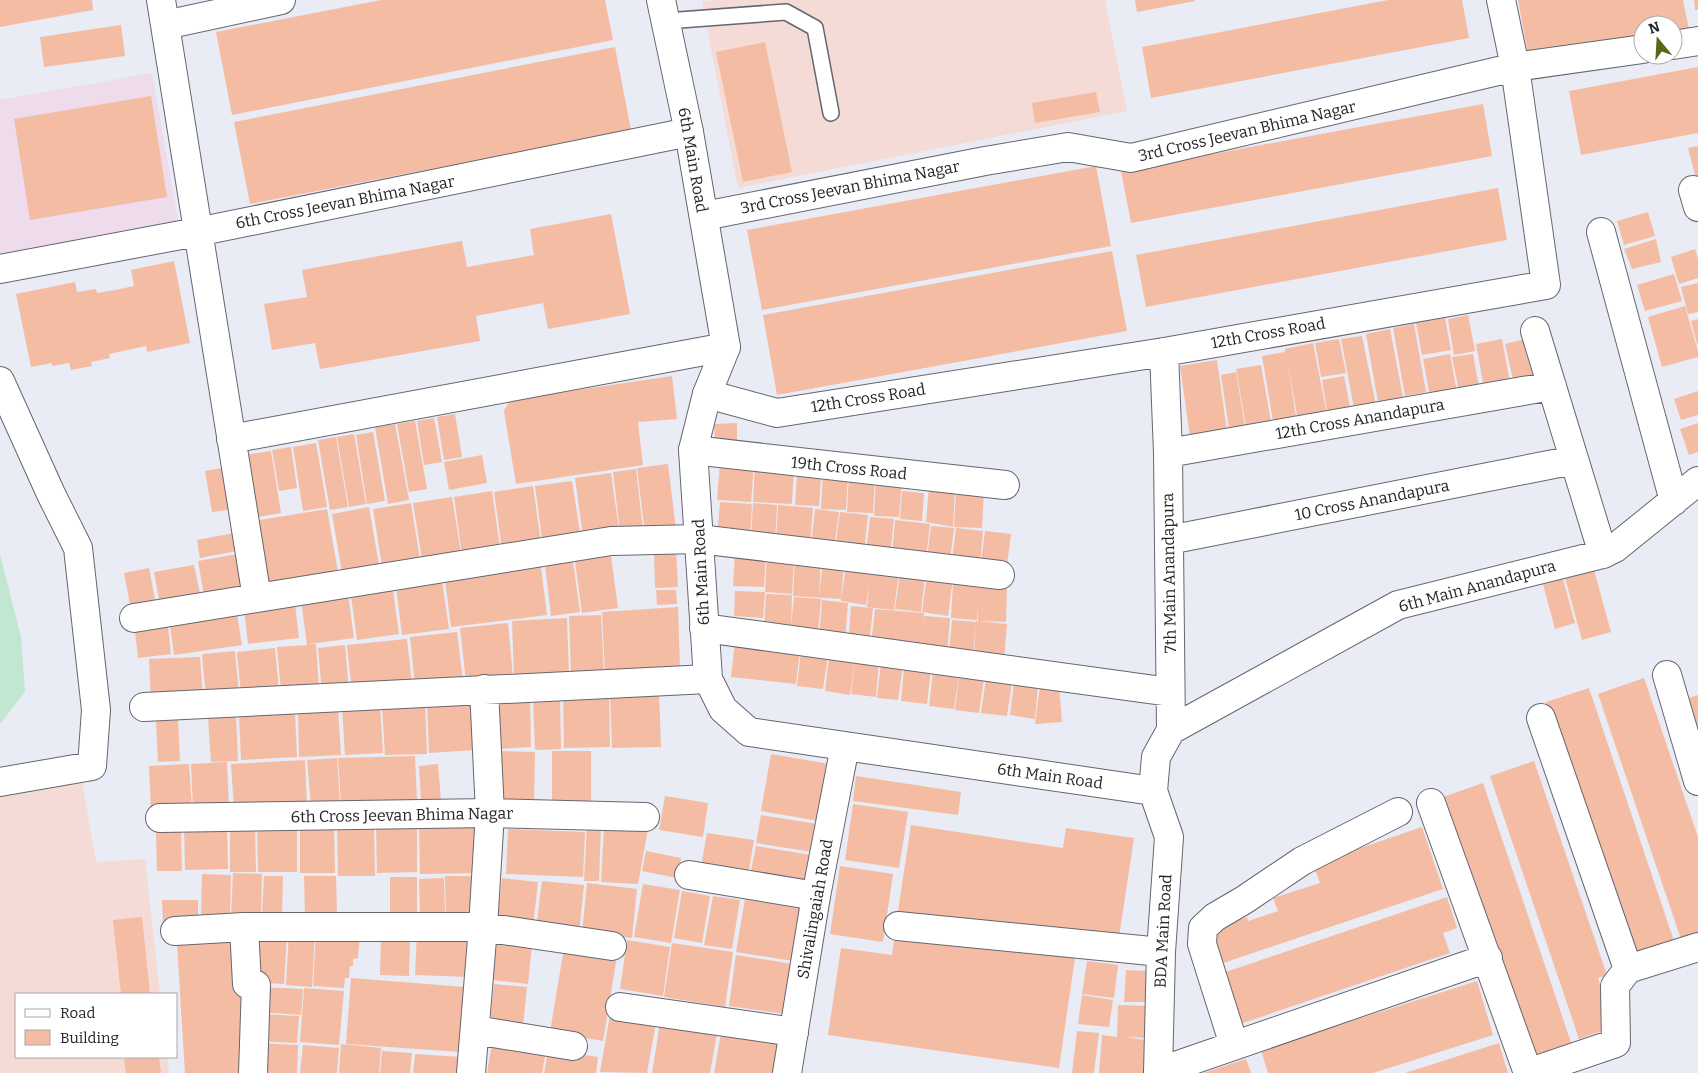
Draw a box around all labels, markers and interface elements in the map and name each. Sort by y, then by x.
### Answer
north arrow [1633,15,1683,65]
text: N [1646,18,1662,38]
street label: 3rd Cross Jeevan Bhima Nagar [1136,97,1358,165]
street label: 6th Main Road [674,106,712,215]
street label: 3rd Cross Jeevan Bhima Nagar [739,156,961,218]
street label: 6th Cross Jeevan Bhima Nagar [234,171,456,233]
street label: 12th Cross Road [1209,313,1327,352]
street label: 12th Cross Road [809,379,927,416]
street label: 12th Cross Anandapura [1274,395,1446,443]
street label: 19th Cross Road [790,452,908,484]
street label: 10 Cross Anandapura [1293,476,1451,524]
street label: 7th Main Anandapura [1158,492,1180,653]
street label: 6th Main Road [689,518,713,626]
street label: 6th Main Anandapura [1396,556,1558,616]
street label: 6th Main Road [996,759,1105,793]
street label: 6th Cross Jeevan Bhima Nagar [291,804,513,826]
street label: Shivalingaiah Road [793,837,837,981]
street label: BDA Main Road [1151,873,1175,988]
legend [15,993,178,1058]
text: Road [60,1004,95,1022]
text: Building [60,1029,119,1047]

